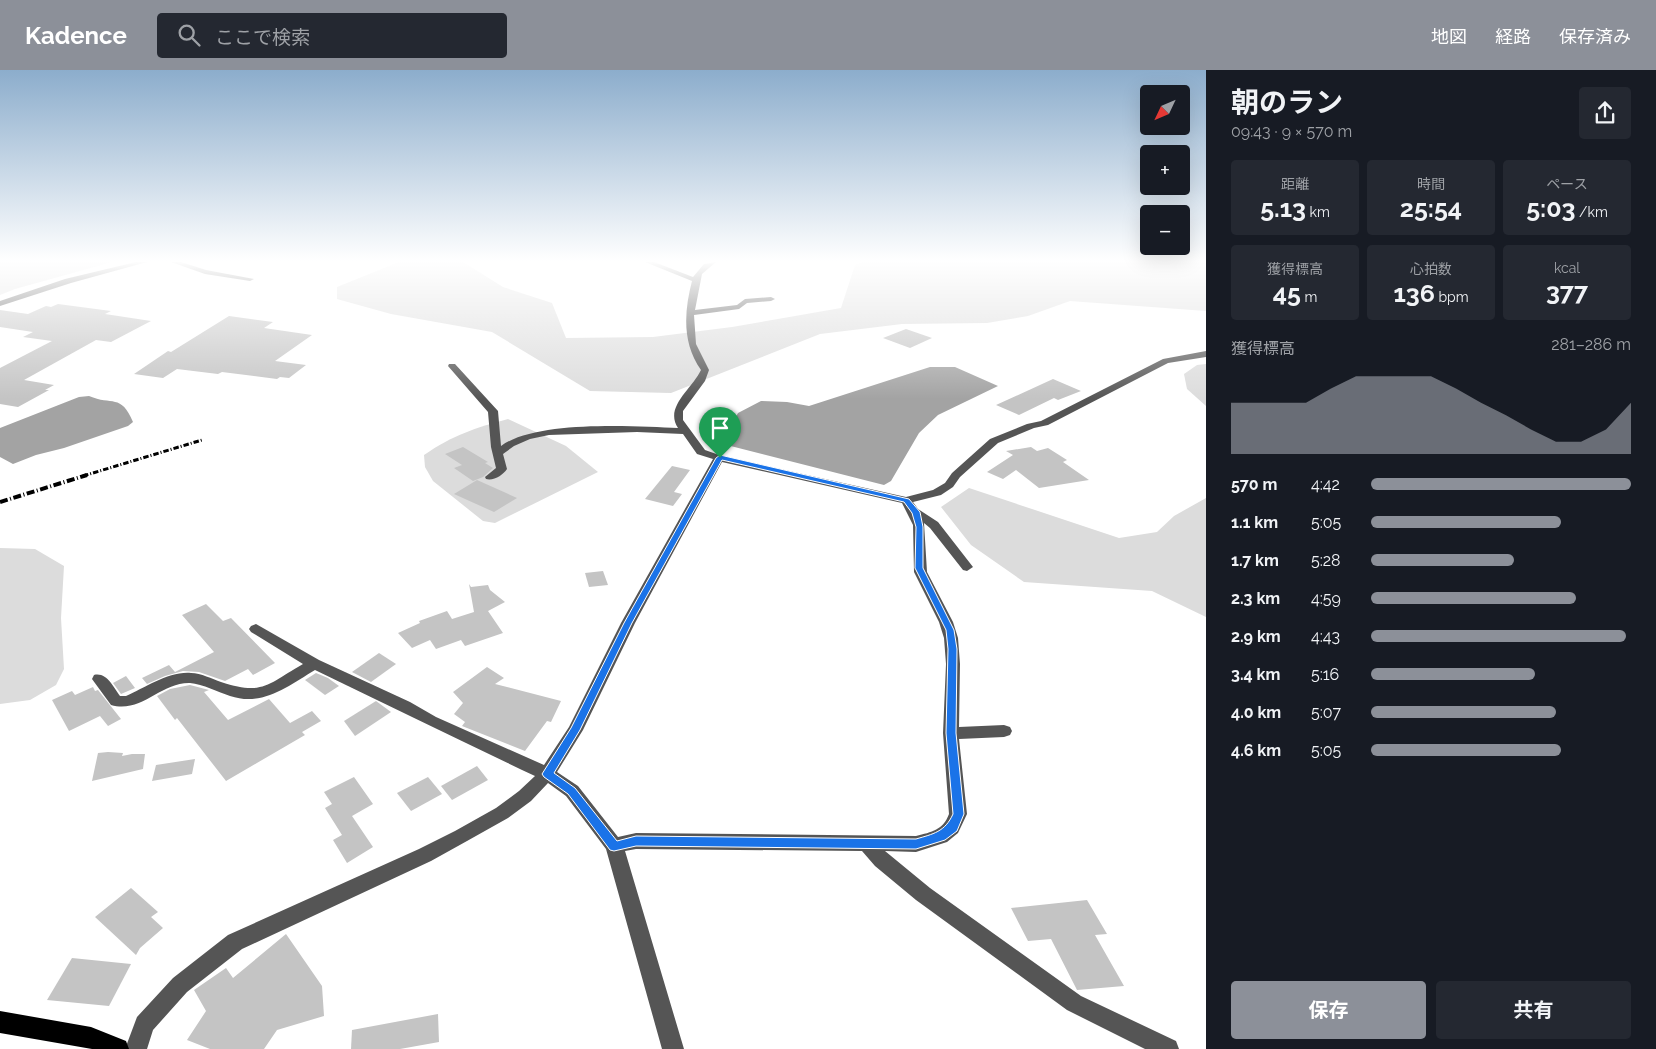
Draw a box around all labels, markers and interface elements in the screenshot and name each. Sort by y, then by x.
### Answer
search box [157,13,507,58]
text: Kadence [25,21,127,50]
icon: search [175,21,203,49]
text: ここで検索 [215,26,310,48]
text: 地図 [1431,26,1467,47]
text: 経路 [1495,26,1531,47]
text: 保存済み [1559,26,1631,47]
north arrow [1140,85,1190,135]
map controls [1140,85,1190,255]
text: 朝のラン [1231,86,1343,119]
button: share [1579,87,1631,139]
text: 09:43 · 9 × 570 m [1231,122,1352,141]
button: + [1140,145,1190,195]
text: 距離 [1281,176,1309,192]
text: 時間 [1417,176,1445,192]
text: ペース [1546,176,1588,192]
text: 5.13 [1260,193,1306,223]
text: 25:54 [1400,193,1462,223]
text: 5:03 [1526,193,1576,223]
text: km [1306,204,1330,220]
text: /km [1576,204,1608,220]
button: − [1140,205,1190,255]
text: kcal [1554,260,1580,276]
text: 獲得標高 [1267,261,1323,277]
text: 心拍数 [1410,261,1452,277]
text: 377 [1546,276,1588,306]
text: 45 [1273,278,1301,308]
text: 136 [1393,278,1435,308]
text: m [1301,289,1317,305]
text: bpm [1435,289,1469,305]
text: 281–286 m [1551,335,1631,354]
text: 獲得標高 [1231,339,1295,358]
pin [699,407,741,458]
icon: arrive [706,414,734,442]
text: 570 m [1231,475,1277,494]
text: 4:42 [1311,475,1340,494]
text: 1.1 km [1231,513,1278,532]
text: 5:05 [1311,513,1341,532]
text: 1.7 km [1231,551,1279,570]
text: 5:28 [1311,551,1341,570]
text: 2.3 km [1231,589,1280,608]
text: 4:59 [1311,589,1341,608]
text: 2.9 km [1231,627,1281,646]
text: 4:43 [1311,627,1340,646]
text: 3.4 km [1231,665,1280,684]
text: 5:16 [1311,665,1339,684]
text: 4.0 km [1231,703,1281,722]
text: 5:07 [1311,703,1341,722]
text: 4.6 km [1231,741,1281,760]
text: 5:05 [1311,741,1341,760]
button: 保存 [1231,981,1426,1039]
button: 共有 [1436,981,1631,1039]

